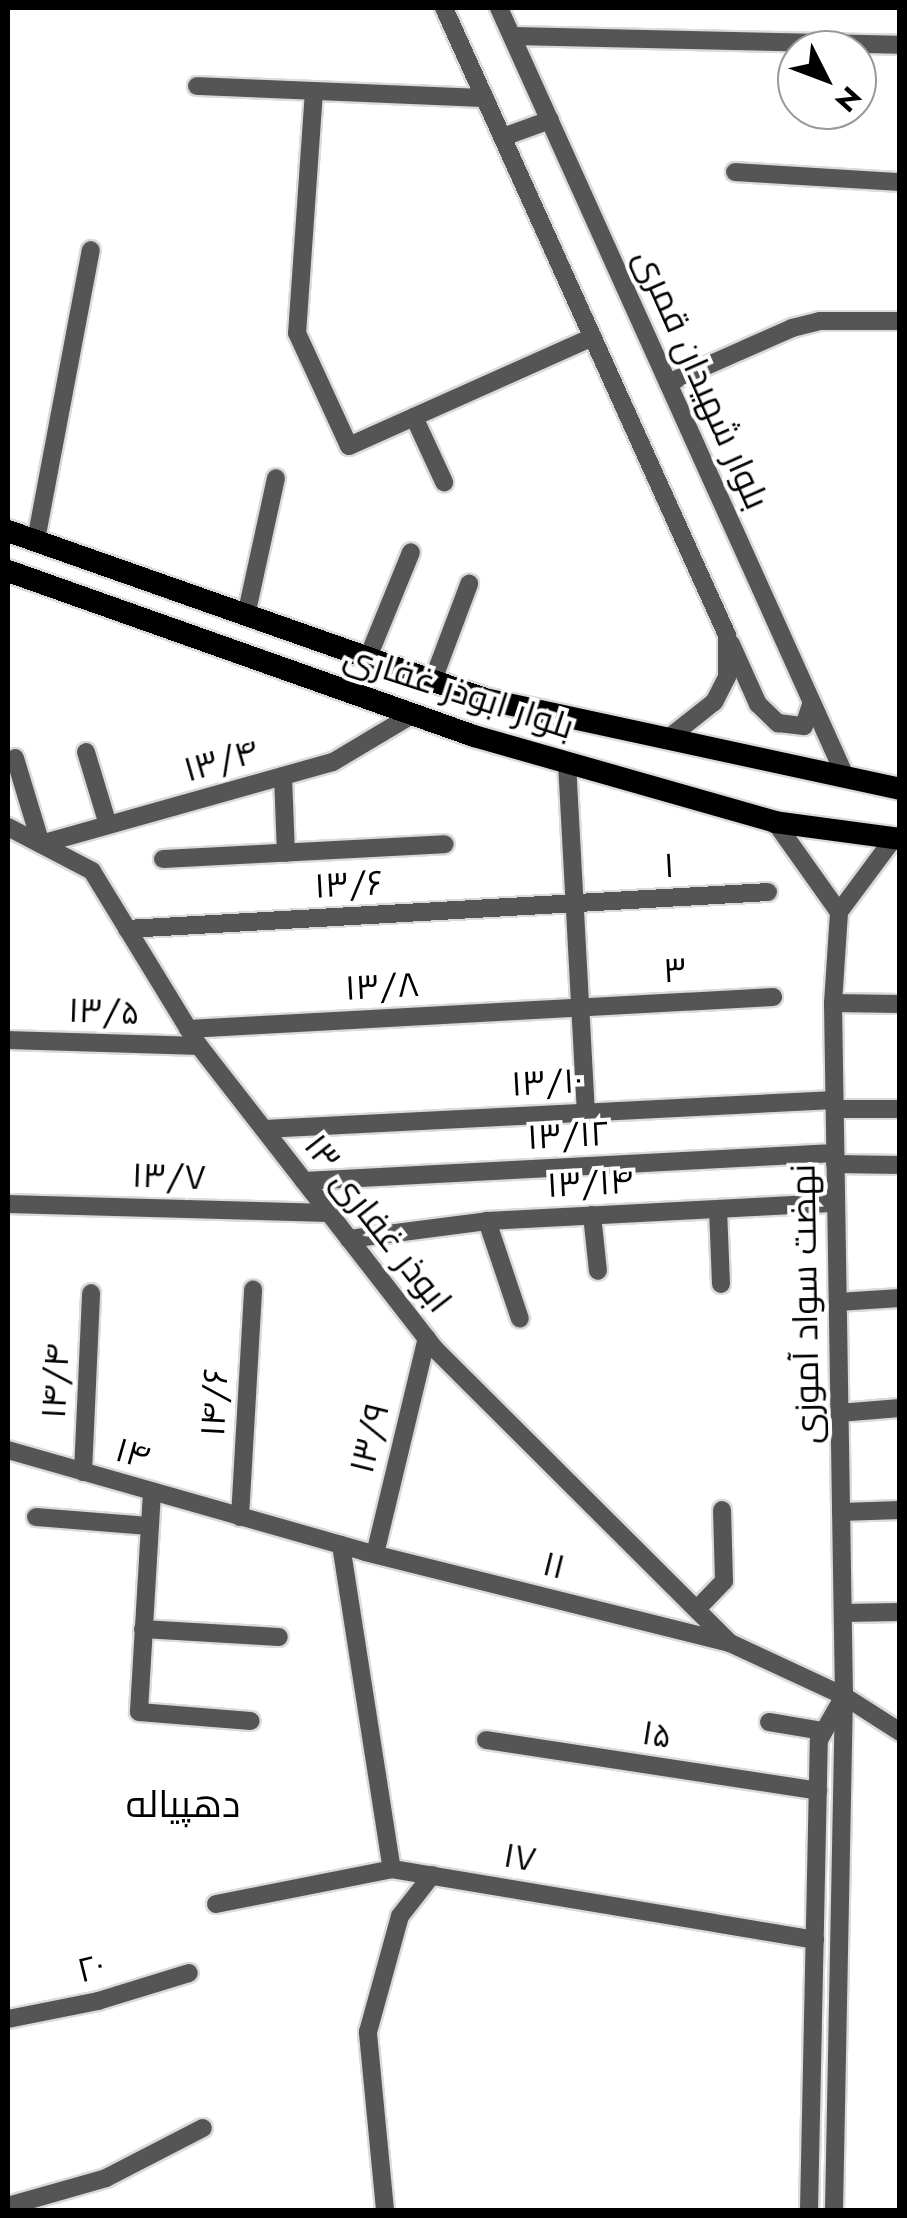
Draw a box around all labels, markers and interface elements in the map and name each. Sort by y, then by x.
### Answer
north arrow [777,30,877,130]
text: N [826,77,871,121]
street label: بلوار شهیدان قمری [626,242,778,516]
street label: بلوار ابوذر غفاری [339,634,579,748]
street label: ۱۳/۴ [179,729,263,791]
street label: ۱ [663,844,675,886]
street label: ۱۳/۶ [313,861,385,907]
street label: ۳ [662,948,688,992]
street label: ۱۳/۸ [344,963,420,1009]
street label: ۱۳/۵ [67,989,141,1033]
street label: ۱۳/۱۰ [510,1059,584,1105]
street label: ۱۳/۱۲ [526,1112,610,1158]
street label: ۱۳ ابوذر غفاری [295,1126,461,1320]
street label: ۱۳/۷ [131,1154,207,1198]
street label: ۱۳/۱۴ [546,1160,634,1206]
street label: نهضت سواد آموزی [782,1164,828,1444]
street label: ۱۴/۴ [32,1342,78,1420]
street label: ۱۴/۶ [191,1367,237,1437]
street label: ۱۳/۹ [340,1399,398,1477]
street label: ۱۴ [111,1428,155,1478]
street label: ۱۱ [538,1542,570,1588]
street label: ۱۵ [639,1711,675,1757]
district label: دهپیاله [126,1781,240,1827]
street label: ۱۷ [500,1833,540,1881]
street label: ۲۰ [73,1944,109,1992]

